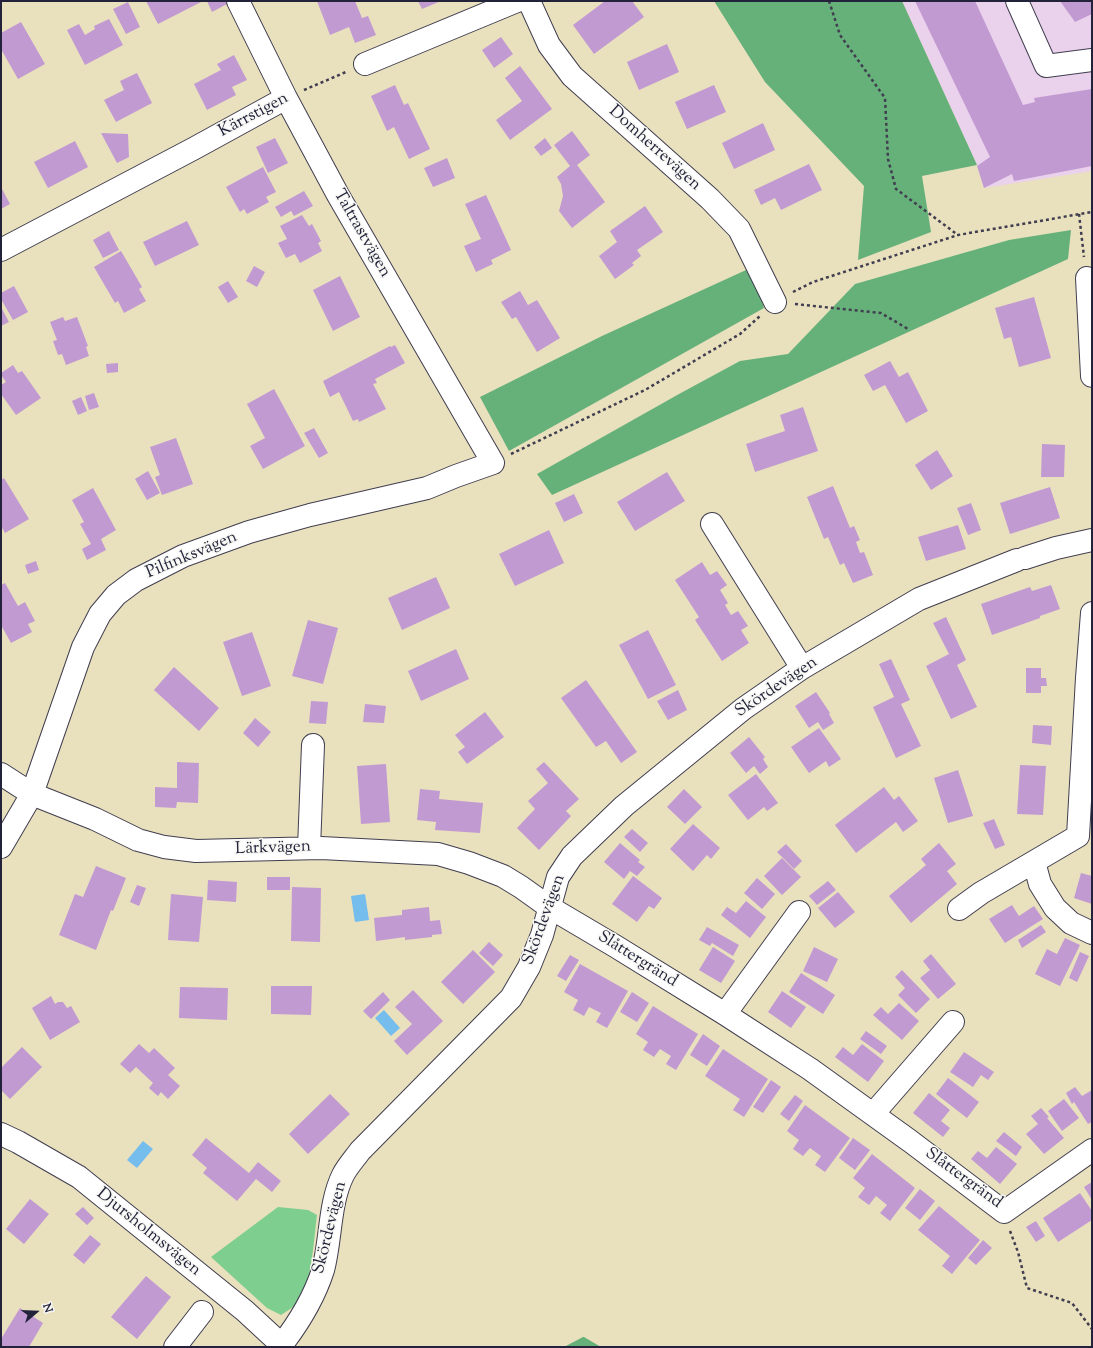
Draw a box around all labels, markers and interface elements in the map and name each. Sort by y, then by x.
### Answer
street label: Kärrstigen [216,89,292,143]
street label: Domherrevägen [603,102,705,196]
street label: Taltrastvägen [328,186,394,282]
street label: Pilfinksvägen [143,528,241,584]
street label: Skördevägen [732,653,822,723]
street label: Lärkvägen [235,837,311,861]
street label: Skördevägen [519,872,571,968]
street label: Slåttergränd [593,927,681,993]
street label: Slåttergränd [920,1144,1006,1214]
street label: Skördevägen [310,1180,352,1276]
street label: Djursholmsvägen [92,1185,204,1281]
north arrow [16,1292,56,1332]
text: N [38,1301,56,1315]

